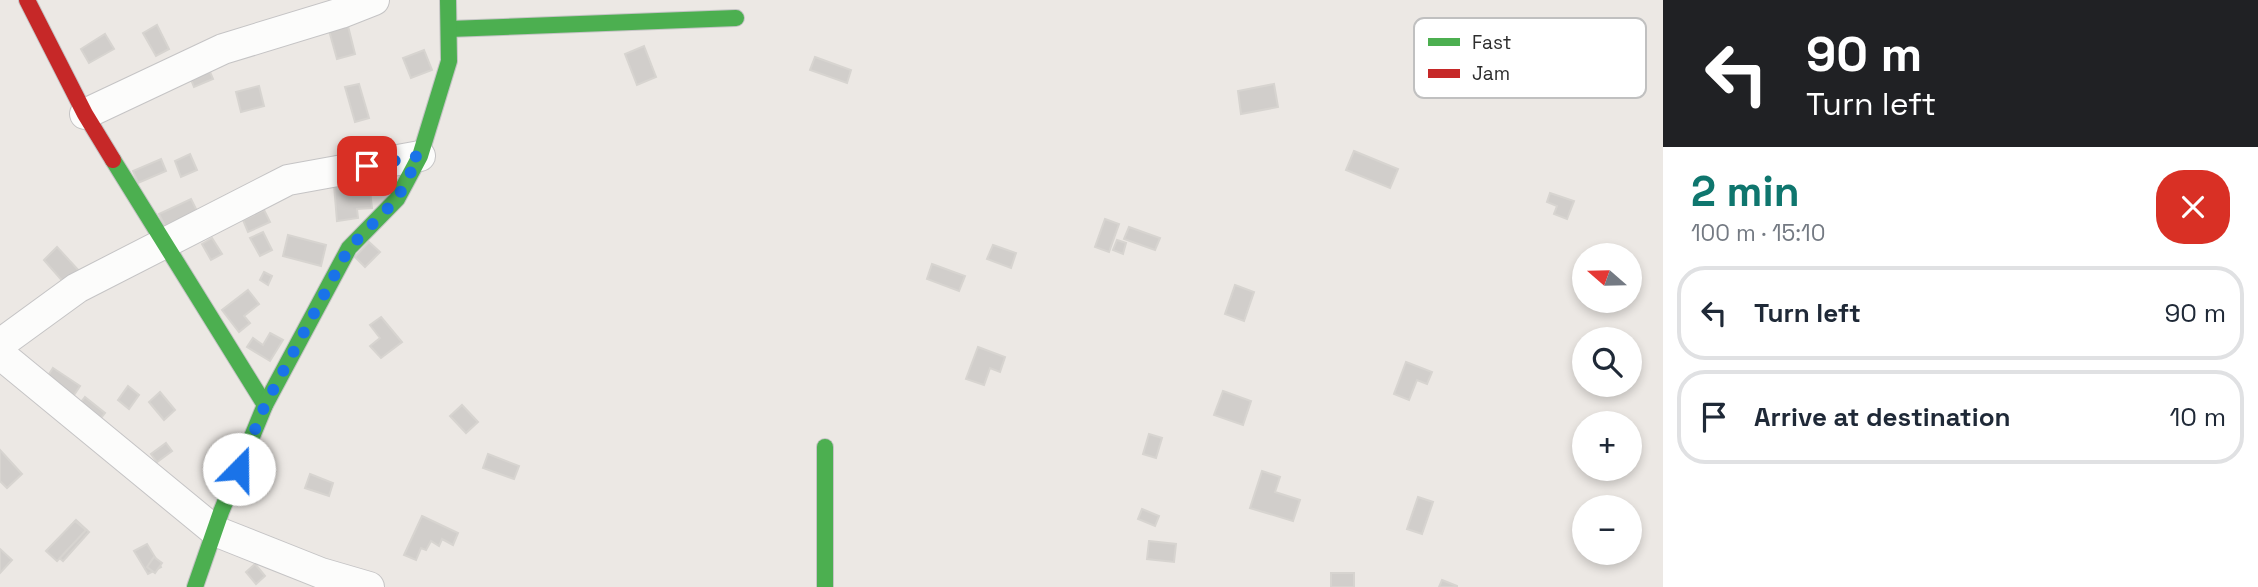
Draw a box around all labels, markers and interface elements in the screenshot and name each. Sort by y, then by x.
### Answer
legend [1414,18,1646,98]
text: 90 m [1806,23,1922,85]
icon: left [1691,28,1782,119]
text: Fast [1472,30,1512,55]
text: Jam [1472,61,1510,86]
text: Turn left [1806,84,1936,124]
pin [337,136,397,196]
icon: arrive [348,147,386,185]
text: 2 min [1691,165,1800,218]
button: close [2156,170,2230,244]
text: 100 m · 15:10 [1691,218,1825,248]
north arrow [1572,243,1642,313]
map controls [1572,243,1642,565]
icon: left [1695,294,1733,332]
text: Turn left [1754,296,1861,330]
text: 90 m [2164,296,2226,330]
button: search [1572,327,1642,397]
icon: arrive [1695,398,1733,436]
text: Arrive at destination [1754,400,2011,434]
text: 10 m [2169,400,2226,434]
button: + [1572,411,1642,481]
position arrow [202,432,276,506]
button: − [1572,495,1642,565]

